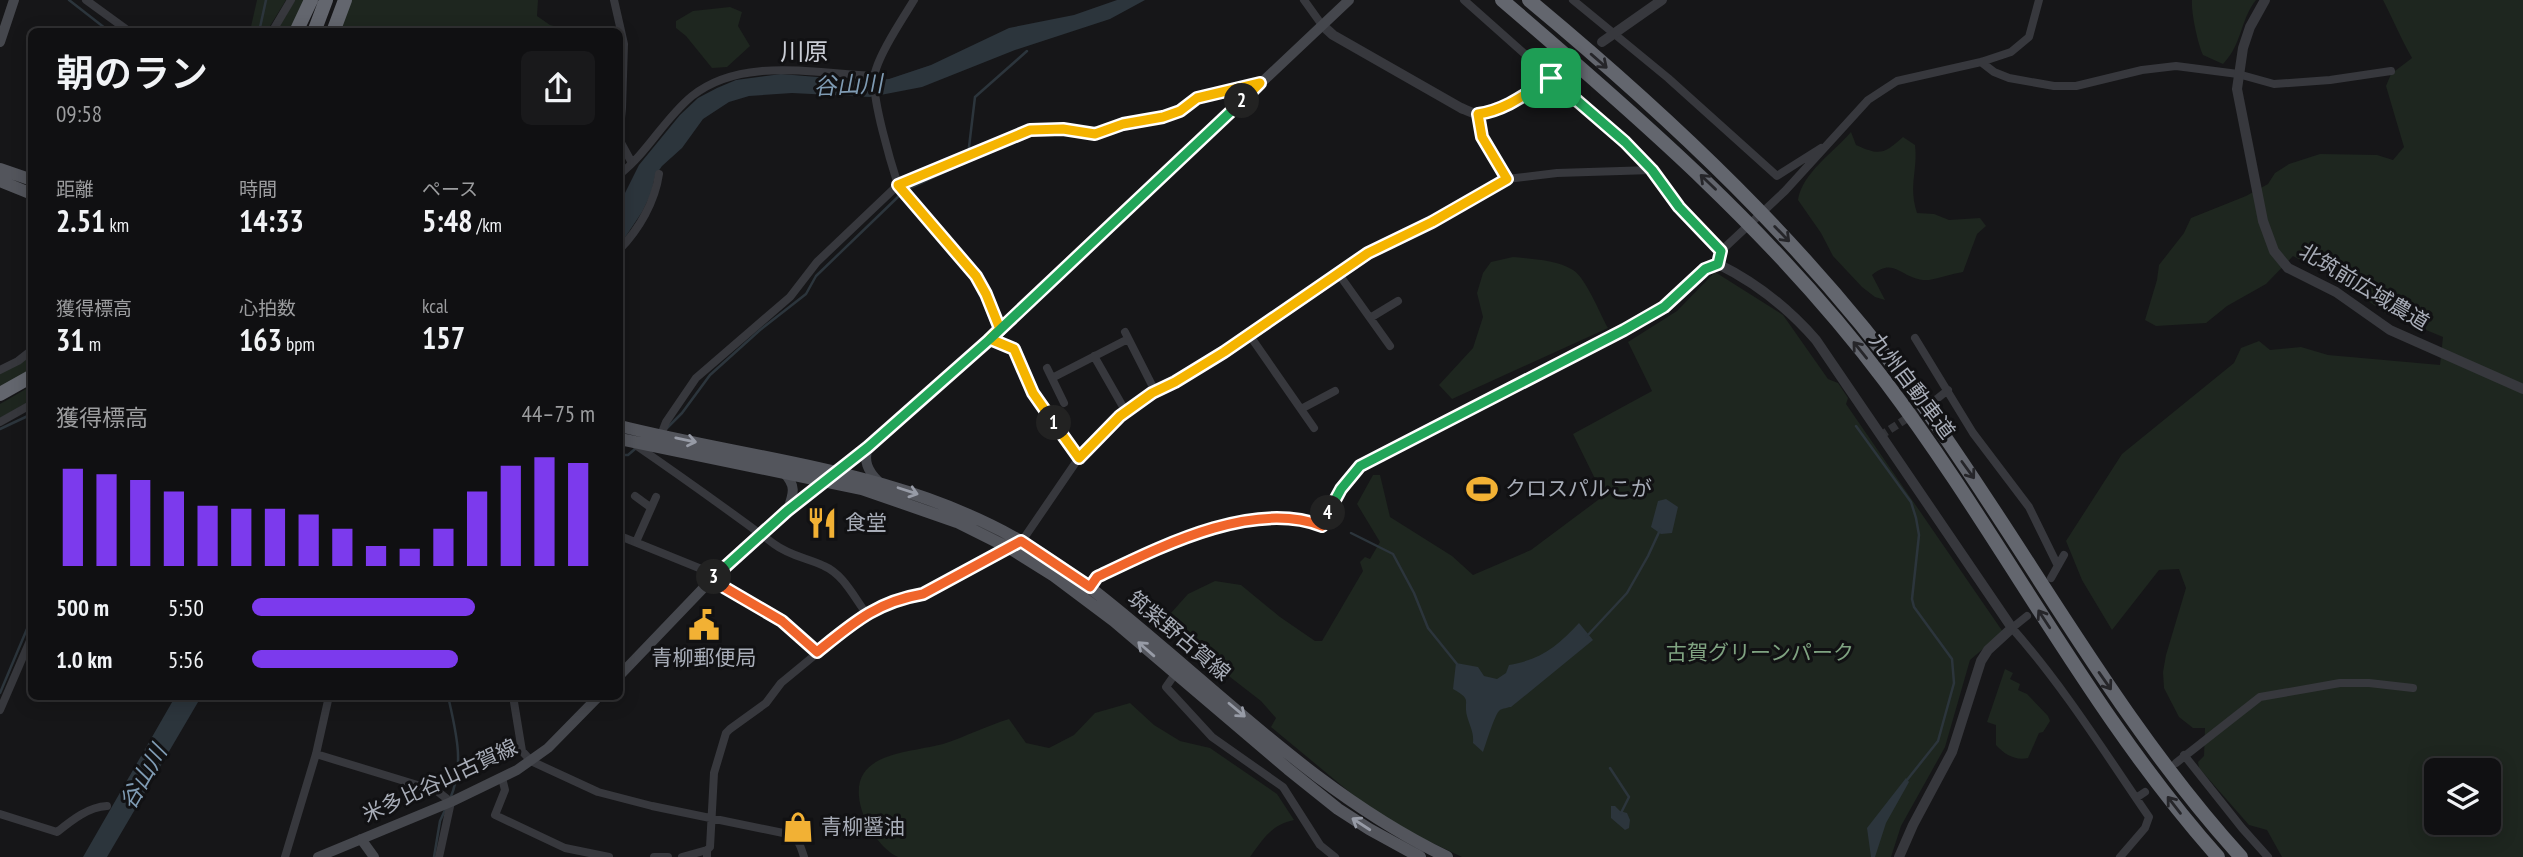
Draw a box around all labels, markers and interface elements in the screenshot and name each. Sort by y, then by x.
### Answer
district label: 川原 [780,36,828,67]
text: 朝のラン [56,48,208,97]
pin [1521,48,1581,108]
button: share [521,51,595,125]
one-way arrow [1589,53,1607,69]
icon: arrive [1532,59,1570,97]
water label: 谷山川 [813,68,886,101]
pin: 2 [1224,84,1260,119]
text: 2 [1237,88,1246,112]
text: 09:58 [56,99,102,128]
one-way arrow [1700,173,1717,190]
text: 距離 [56,177,94,201]
text: 時間 [239,177,277,201]
text: ペース [422,177,478,201]
text: 2.51 [56,201,105,240]
text: 14:33 [239,201,304,240]
text: 5:48 [422,201,473,240]
text: km [105,213,129,237]
text: /km [473,213,502,237]
one-way arrow [1773,225,1790,242]
street label: 北筑前広域農道 [2294,237,2434,336]
text: kcal [422,294,448,318]
text: 獲得標高 [56,296,132,320]
text: 心拍数 [239,296,296,320]
text: 157 [422,318,465,357]
text: 31 [56,320,85,359]
text: 163 [239,320,282,359]
street label: 九州自動車道 [1864,327,1961,444]
text: m [85,332,101,356]
text: bpm [282,332,315,356]
one-way arrow [1853,342,1868,360]
text: 44–75 m [522,399,595,428]
text: 獲得標高 [56,403,148,432]
pin: 1 [1036,406,1072,440]
text: 1 [1049,410,1058,434]
one-way arrow [674,433,697,447]
one-way arrow [1960,460,1975,479]
sports icon: クロスパルこが [1465,472,1499,506]
place label: クロスパルこが [1505,475,1652,502]
one-way arrow [896,486,918,498]
pin: 4 [1310,496,1346,530]
text: 4 [1323,500,1332,524]
restaurant icon: 食堂 [805,506,839,540]
place label: 食堂 [845,509,887,536]
pin: 3 [696,560,732,594]
text: 3 [709,564,718,588]
street label: 筑紫野古賀線 [1122,585,1236,686]
text: 500 m [56,593,109,622]
text: 5:50 [168,593,204,622]
public building icon: 青柳郵便局 [687,608,721,642]
one-way arrow [2037,609,2051,629]
park label: 古賀グリーンパーク [1666,639,1854,666]
one-way arrow [1138,641,1156,657]
place label: 青柳郵便局 [652,644,757,671]
text: 1.0 km [56,645,112,674]
text: 5:56 [168,645,204,674]
one-way arrow [2098,671,2112,690]
one-way arrow [1228,702,1246,718]
street label: 米多比谷山古賀線 [358,733,522,828]
water label: 谷山川 [113,737,174,814]
map controls [2424,758,2501,835]
button: layers [2424,758,2501,835]
one-way arrow [2167,796,2182,815]
shop icon: 青柳醤油 [781,810,815,844]
place label: 青柳醤油 [821,813,905,840]
one-way arrow [1351,816,1371,830]

